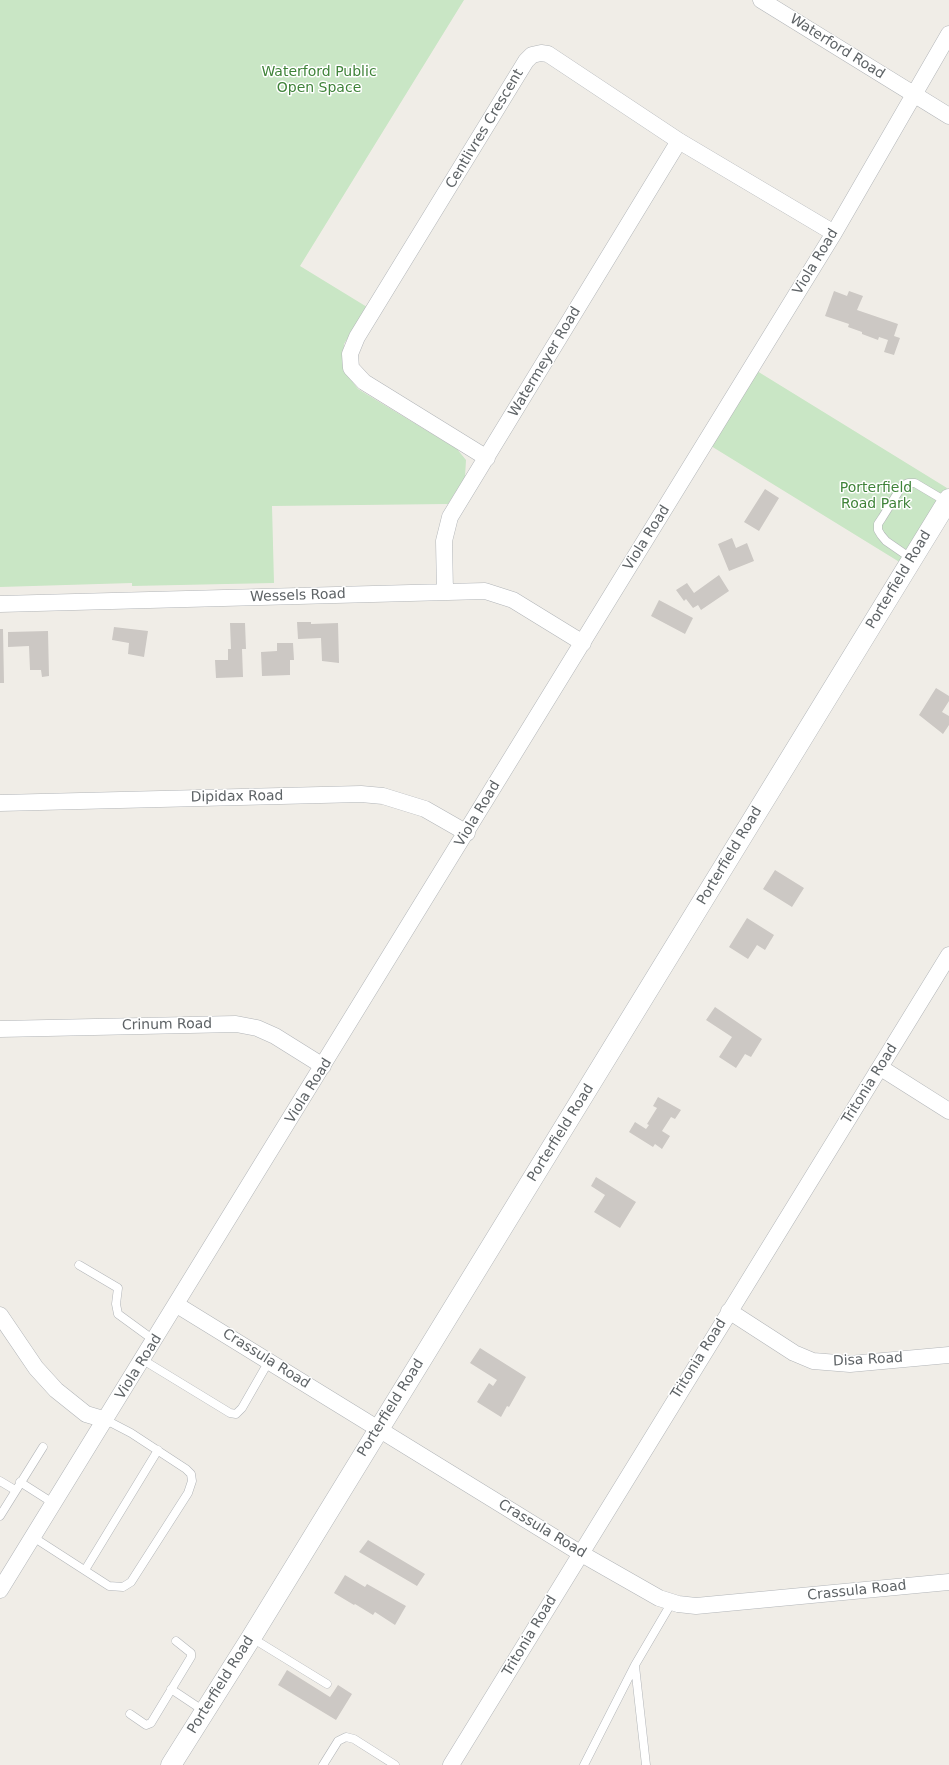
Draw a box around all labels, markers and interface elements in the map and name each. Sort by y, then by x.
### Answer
street label: Waterford Road [786,11,888,83]
park label: Waterford Public Open Space [261,64,377,96]
street label: Centlivres Crescent [443,66,527,192]
street label: Viola Road [790,226,842,298]
street label: Watermeyer Road [505,304,585,420]
park label: Porterfield Road Park [840,480,912,512]
street label: Viola Road [620,502,674,574]
street label: Porterfield Road [863,528,935,632]
street label: Wessels Road [250,586,346,606]
street label: Viola Road [452,778,504,850]
street label: Dipidax Road [190,788,284,806]
street label: Porterfield Road [694,804,766,908]
street label: Crinum Road [122,1016,212,1034]
street label: Tritonia Road [839,1041,901,1127]
street label: Viola Road [282,1055,336,1127]
street label: Porterfield Road [524,1081,598,1185]
street label: Tritonia Road [668,1316,730,1402]
street label: Crassula Road [219,1325,313,1393]
street label: Viola Road [112,1331,166,1403]
street label: Disa Road [833,1350,903,1370]
street label: Porterfield Road [354,1356,428,1460]
street label: Crassula Road [495,1496,589,1562]
street label: Crassula Road [807,1577,907,1605]
street label: Tritonia Road [499,1593,561,1679]
street label: Porterfield Road [184,1633,258,1737]

